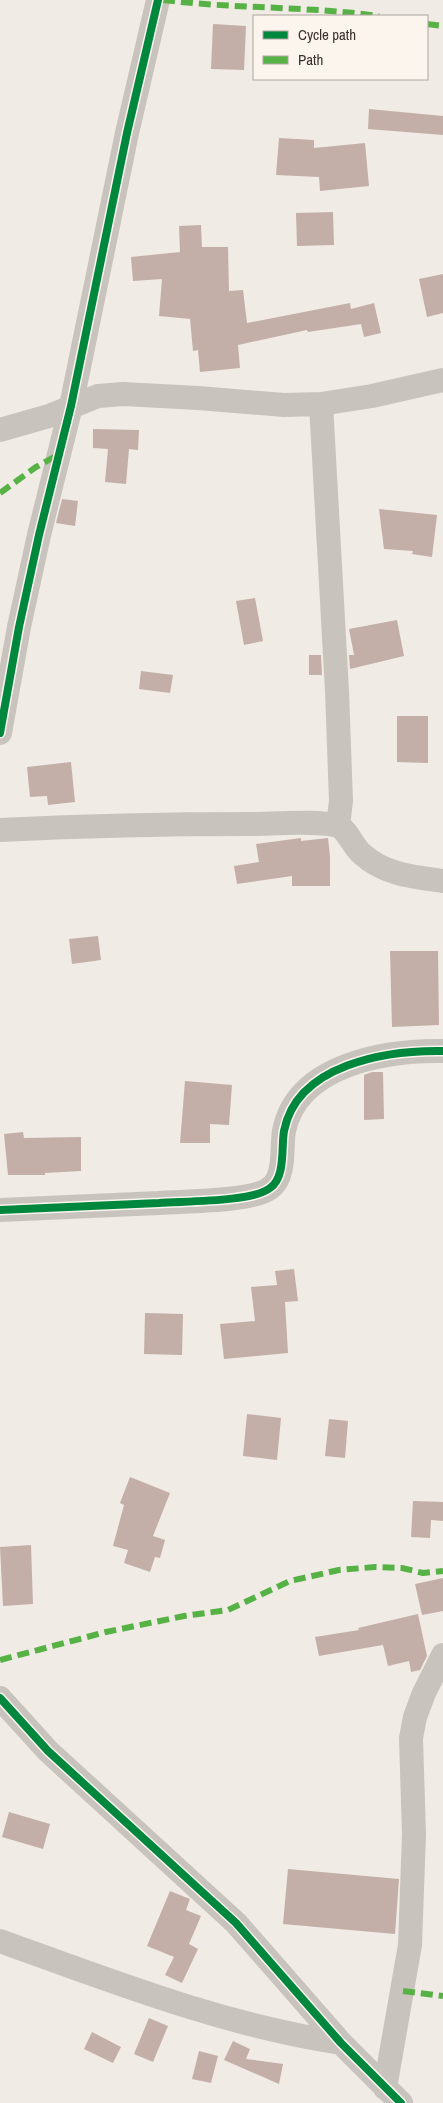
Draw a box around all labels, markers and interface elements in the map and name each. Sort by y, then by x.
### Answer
legend [253,15,428,80]
text: Cycle path [298,24,356,45]
text: Path [298,49,323,70]

